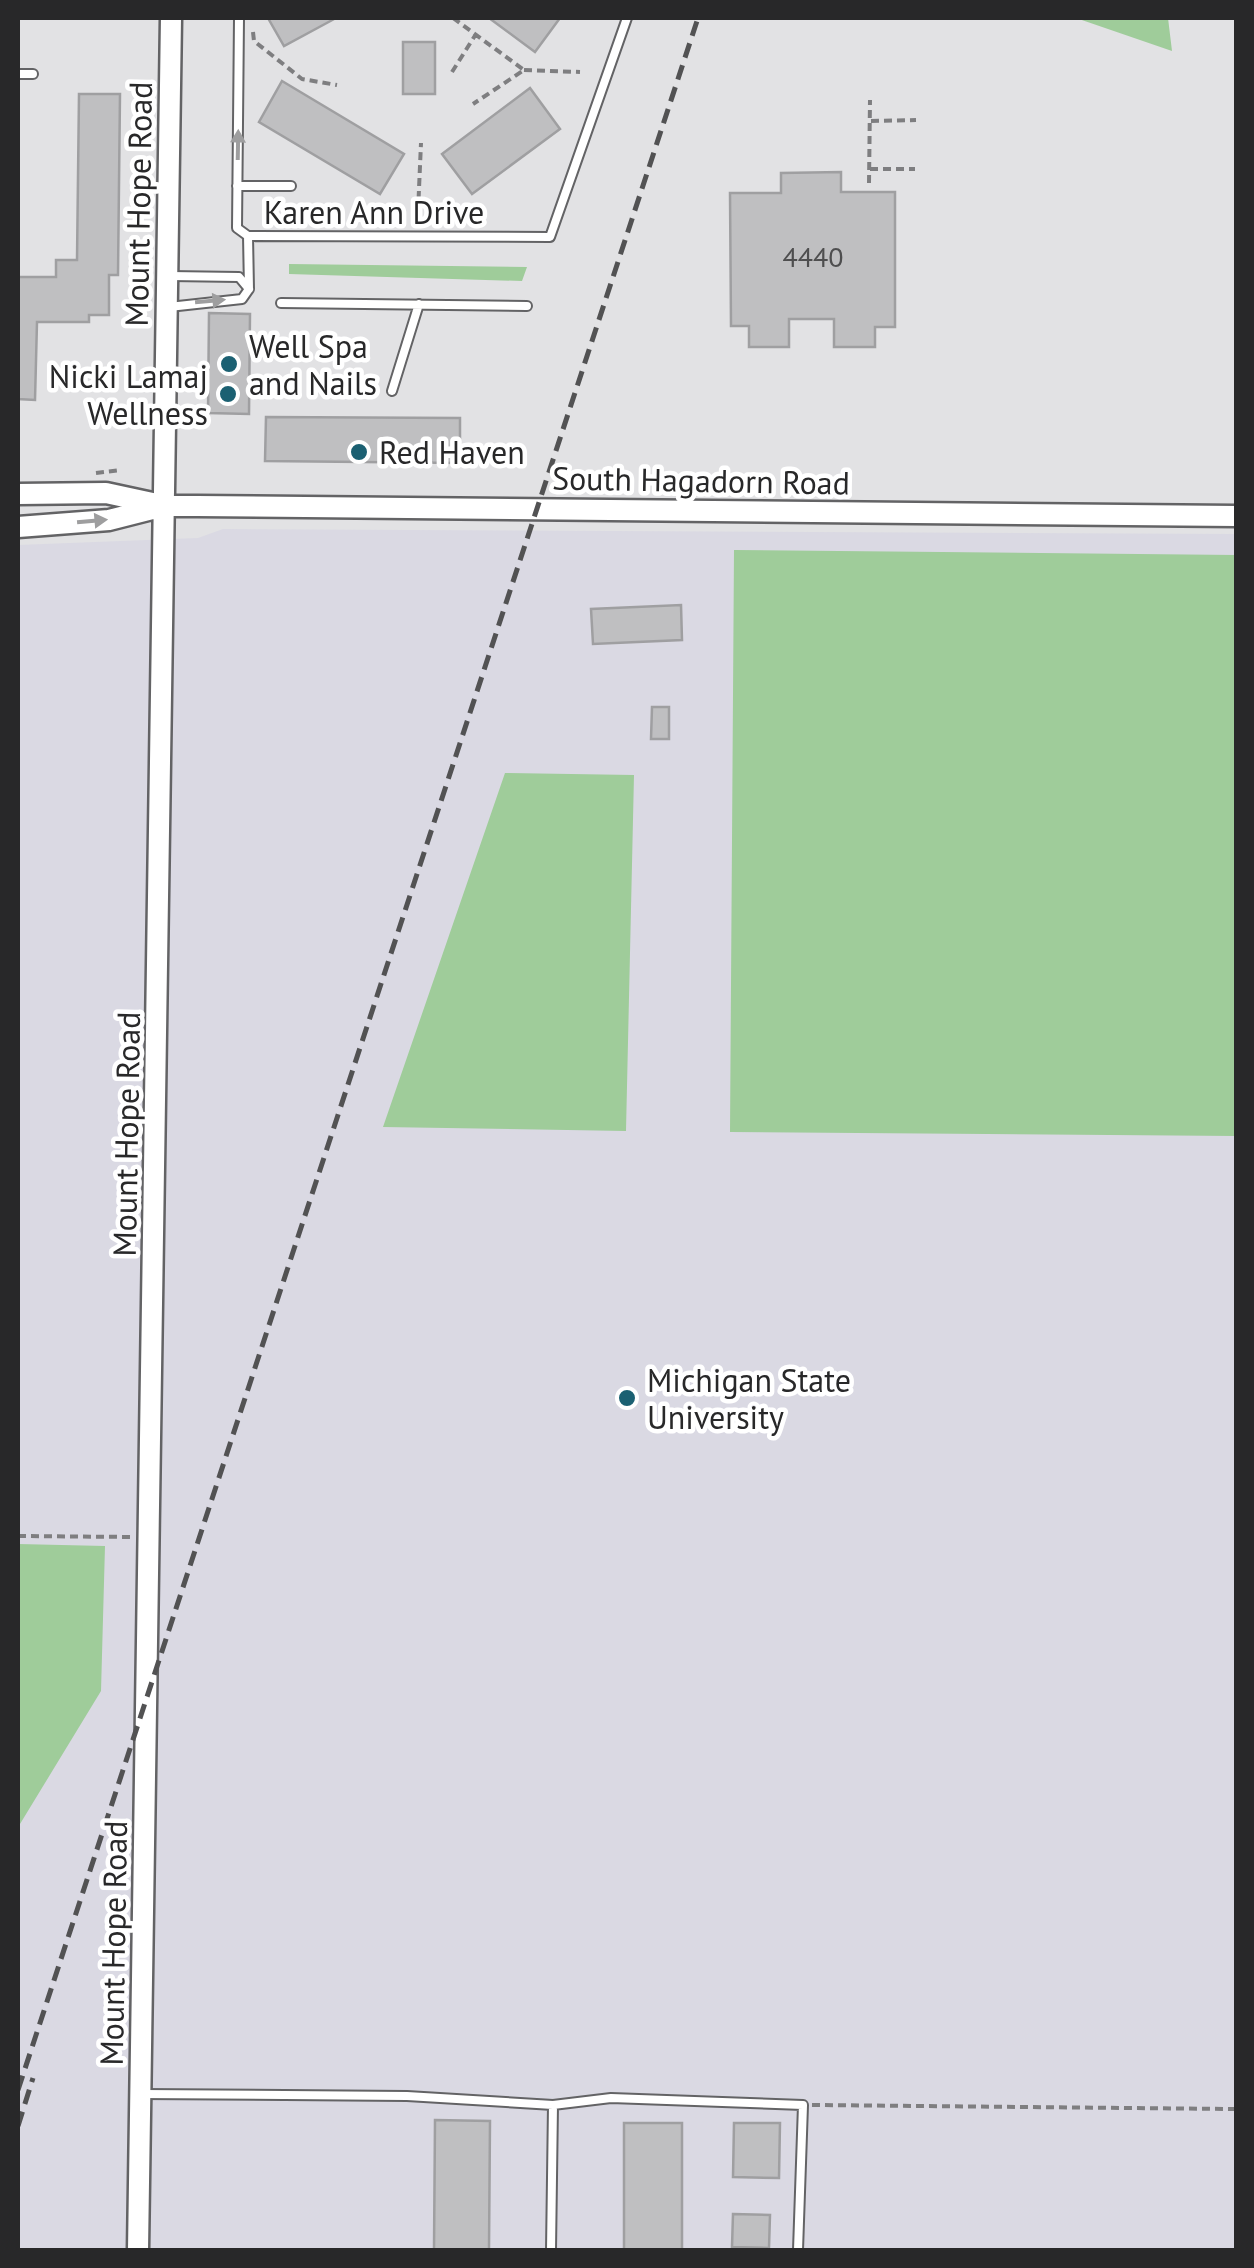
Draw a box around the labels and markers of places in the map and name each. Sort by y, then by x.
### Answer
place label: Well Spa and Nails [249,325,377,404]
marker: Well Spa and Nails [218,353,240,375]
place label: Nicki Lamaj Wellness [49,355,208,434]
marker: Nicki Lamaj Wellness [217,383,239,405]
place label: Red Haven [379,431,525,473]
marker: Red Haven [348,441,370,463]
place label: Michigan State University [647,1359,851,1438]
marker: Michigan State University [616,1387,638,1409]

